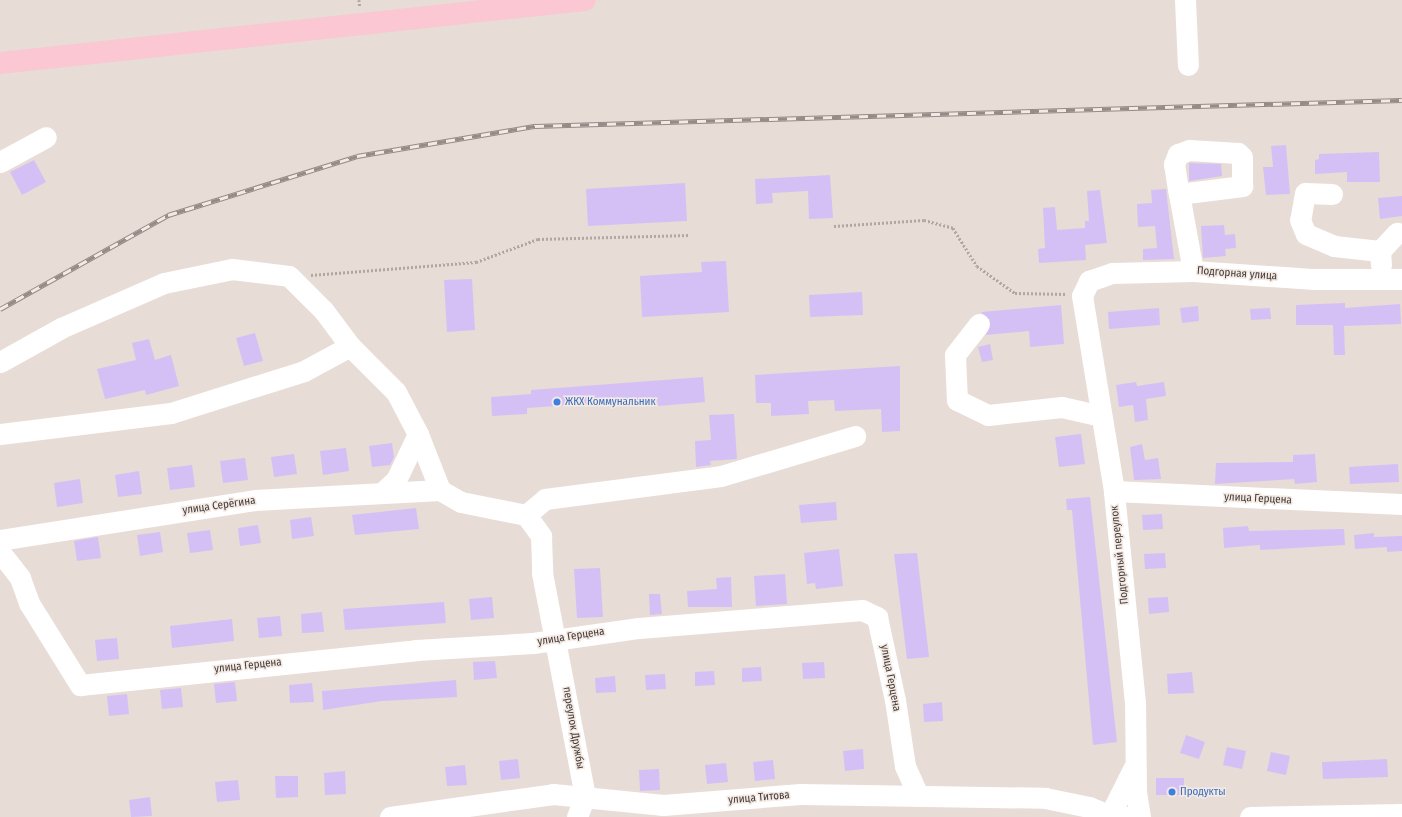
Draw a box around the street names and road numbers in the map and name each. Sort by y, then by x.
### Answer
street label: Подгорная улица [1196,265,1278,283]
street label: улица Герцена [1224,491,1292,507]
street label: улица Серёгина [182,494,256,518]
street label: Подгорный переулок [1108,505,1132,605]
street label: улица Герцена [536,625,606,649]
street label: улица Герцена [877,643,903,713]
street label: улица Герцена [214,656,282,676]
street label: переулок Дружбы [559,686,587,770]
street label: улица Титова [728,789,790,807]

